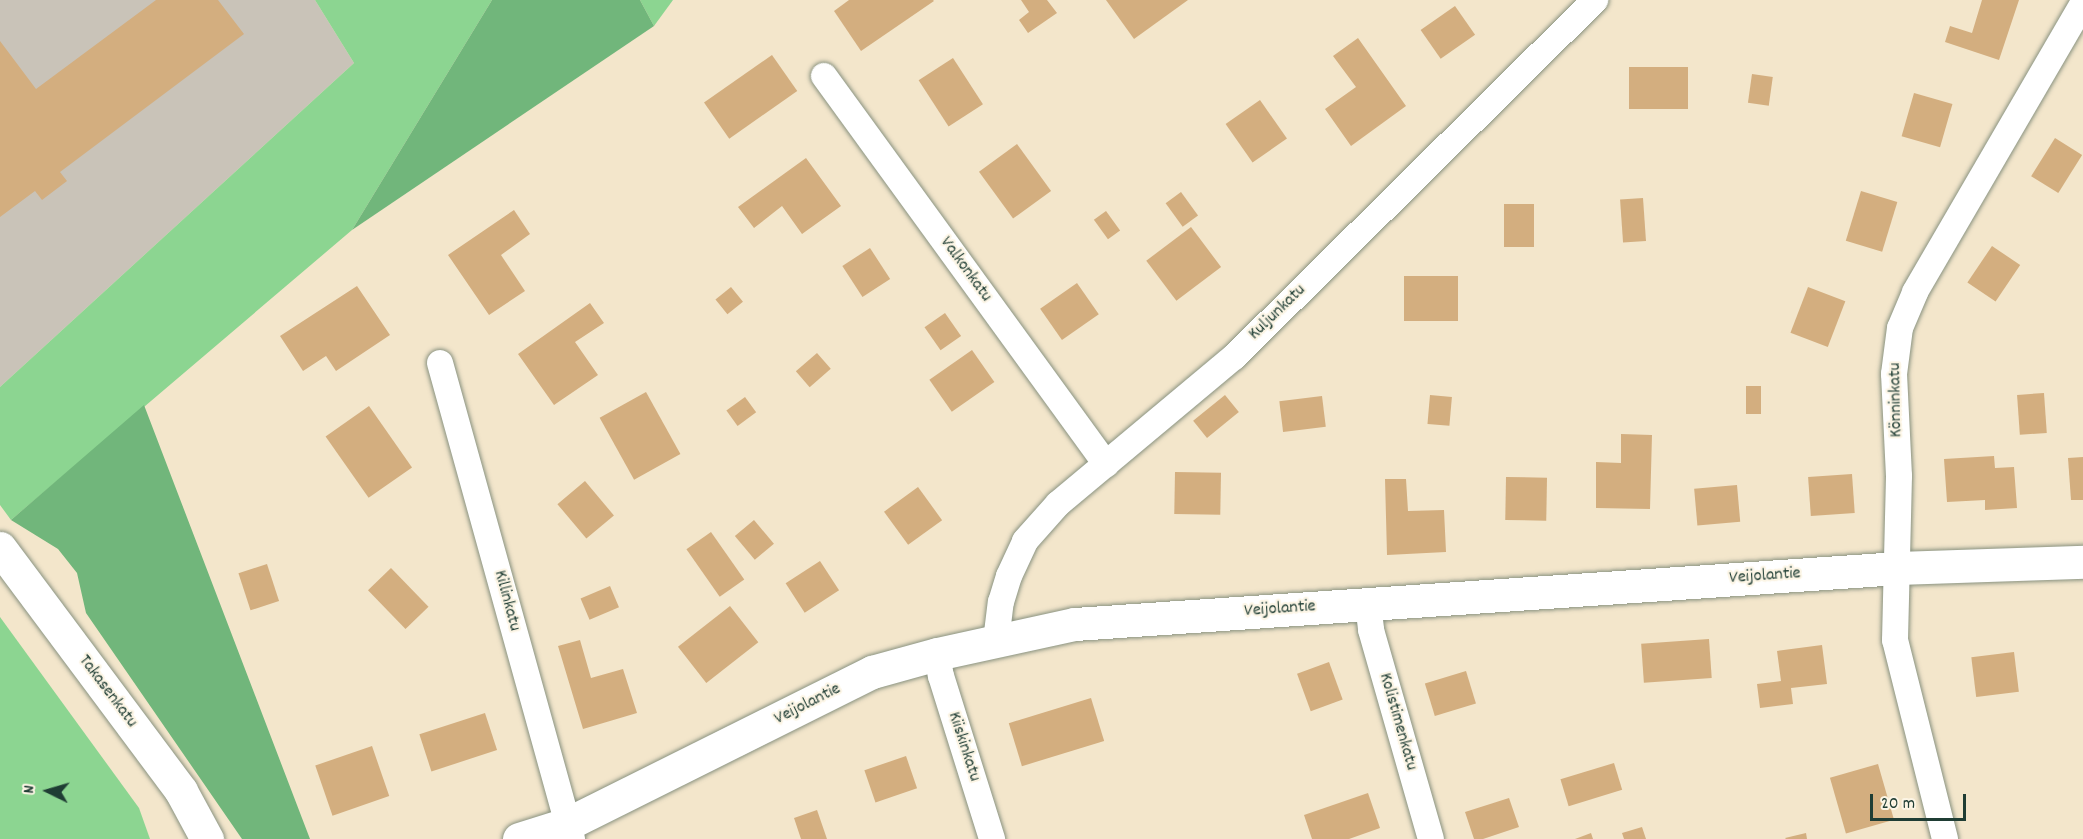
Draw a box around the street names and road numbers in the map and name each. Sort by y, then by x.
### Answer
street label: Valkonkatu [934,233,996,307]
street label: Kuljunkatu [1245,280,1311,346]
street label: Könninkatu [1886,362,1908,438]
street label: Veijolantie [1729,564,1801,590]
street label: Killinkatu [488,568,524,634]
street label: Veijolantie [1244,597,1316,623]
street label: Takasenkatu [73,651,141,733]
street label: Kolistimenkatu [1373,671,1421,773]
street label: Veijolantie [771,679,845,731]
street label: Kiiskinkatu [942,710,984,784]

